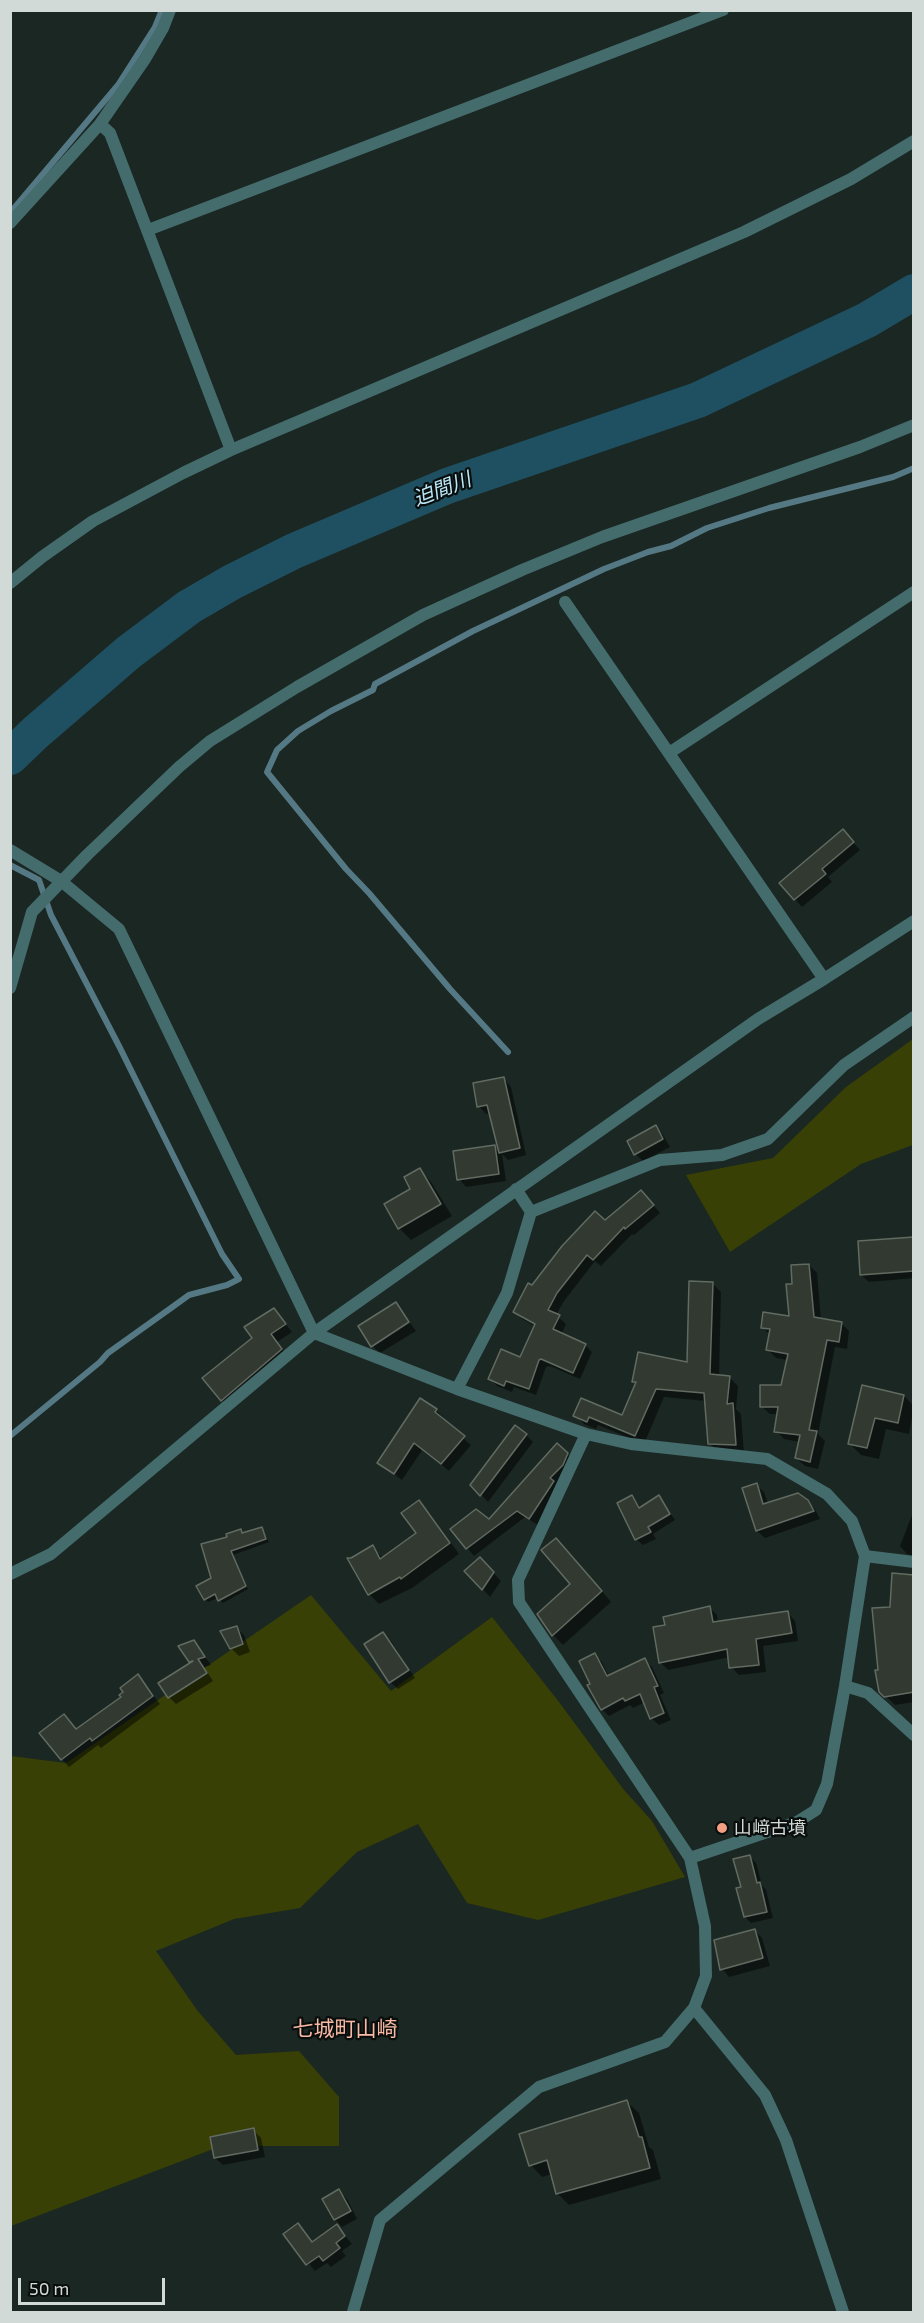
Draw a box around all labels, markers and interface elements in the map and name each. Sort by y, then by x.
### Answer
water label: 迫間川 [410,467,474,511]
place label: 山﨑古墳 [734,1817,806,1839]
marker: 山﨑古墳 [715,1821,729,1835]
district label: 七城町山崎 [293,2016,397,2042]
scale bar [21,2266,168,2304]
text: 50 m [29,2277,69,2299]

